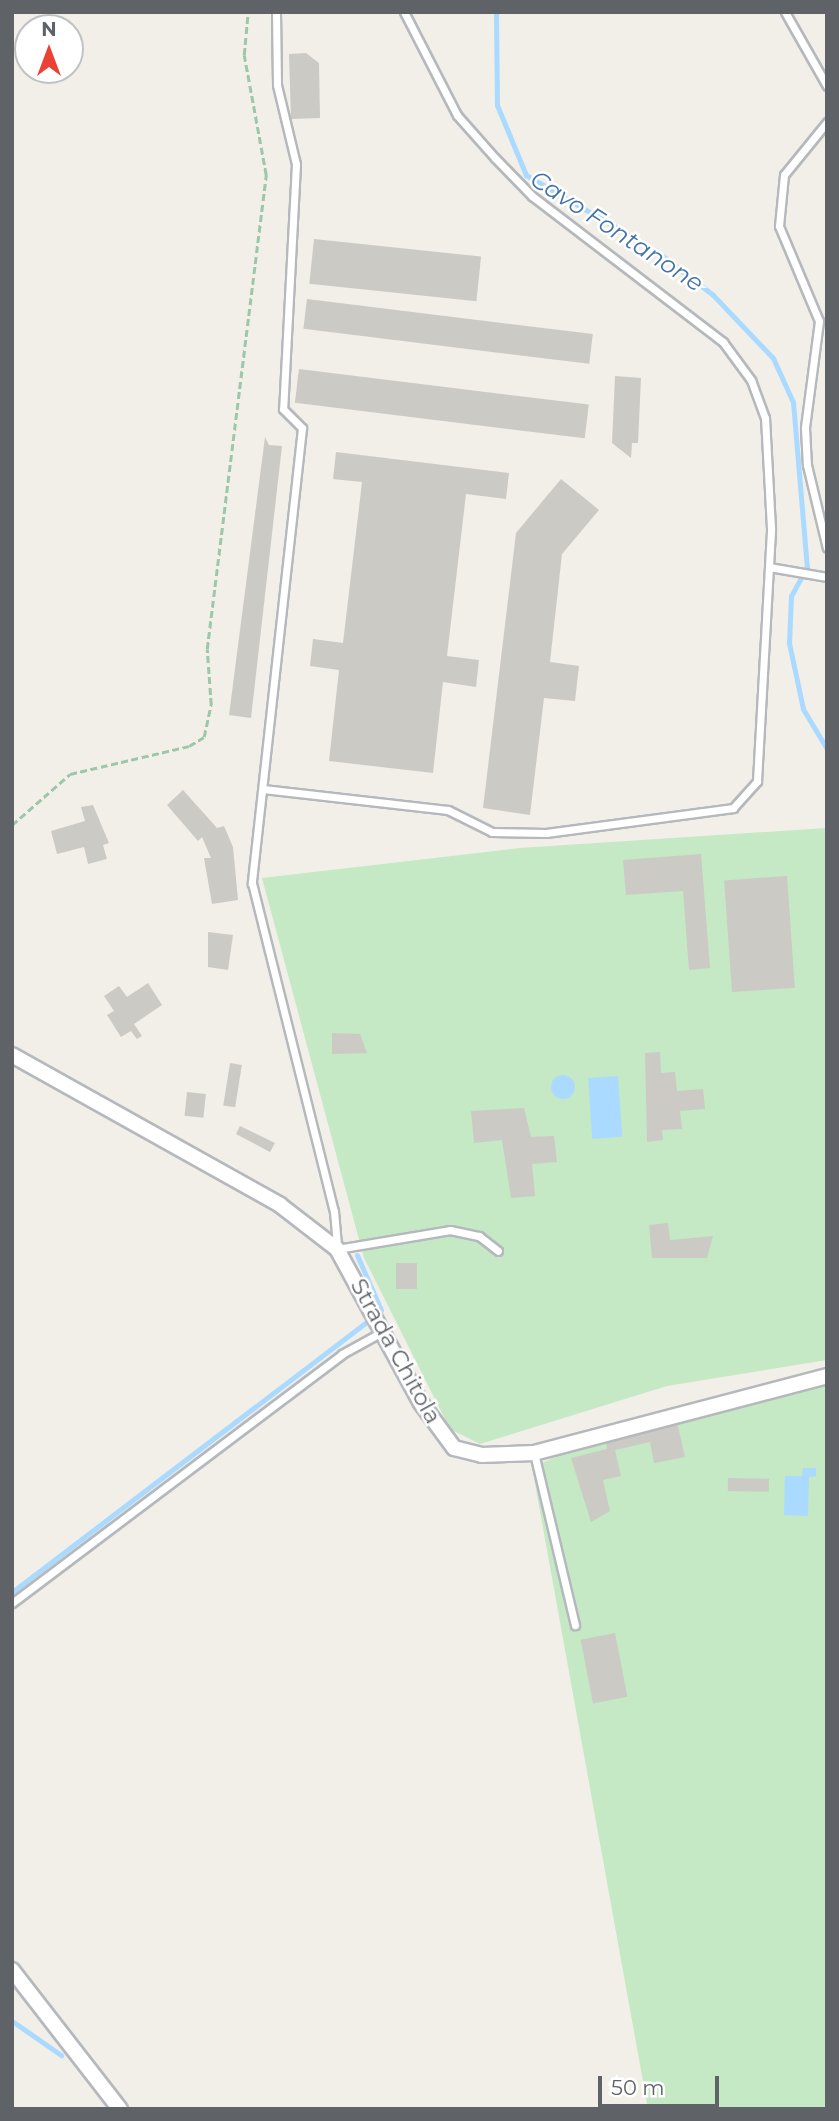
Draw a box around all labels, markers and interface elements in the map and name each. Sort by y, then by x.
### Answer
north arrow [14,14,84,84]
text: N [41,18,57,41]
water label: Cavo Fontanone [525,164,709,298]
street label: Strada Chitola [345,1274,447,1428]
scale bar [601,2062,722,2106]
text: 50 m [611,2075,665,2100]

